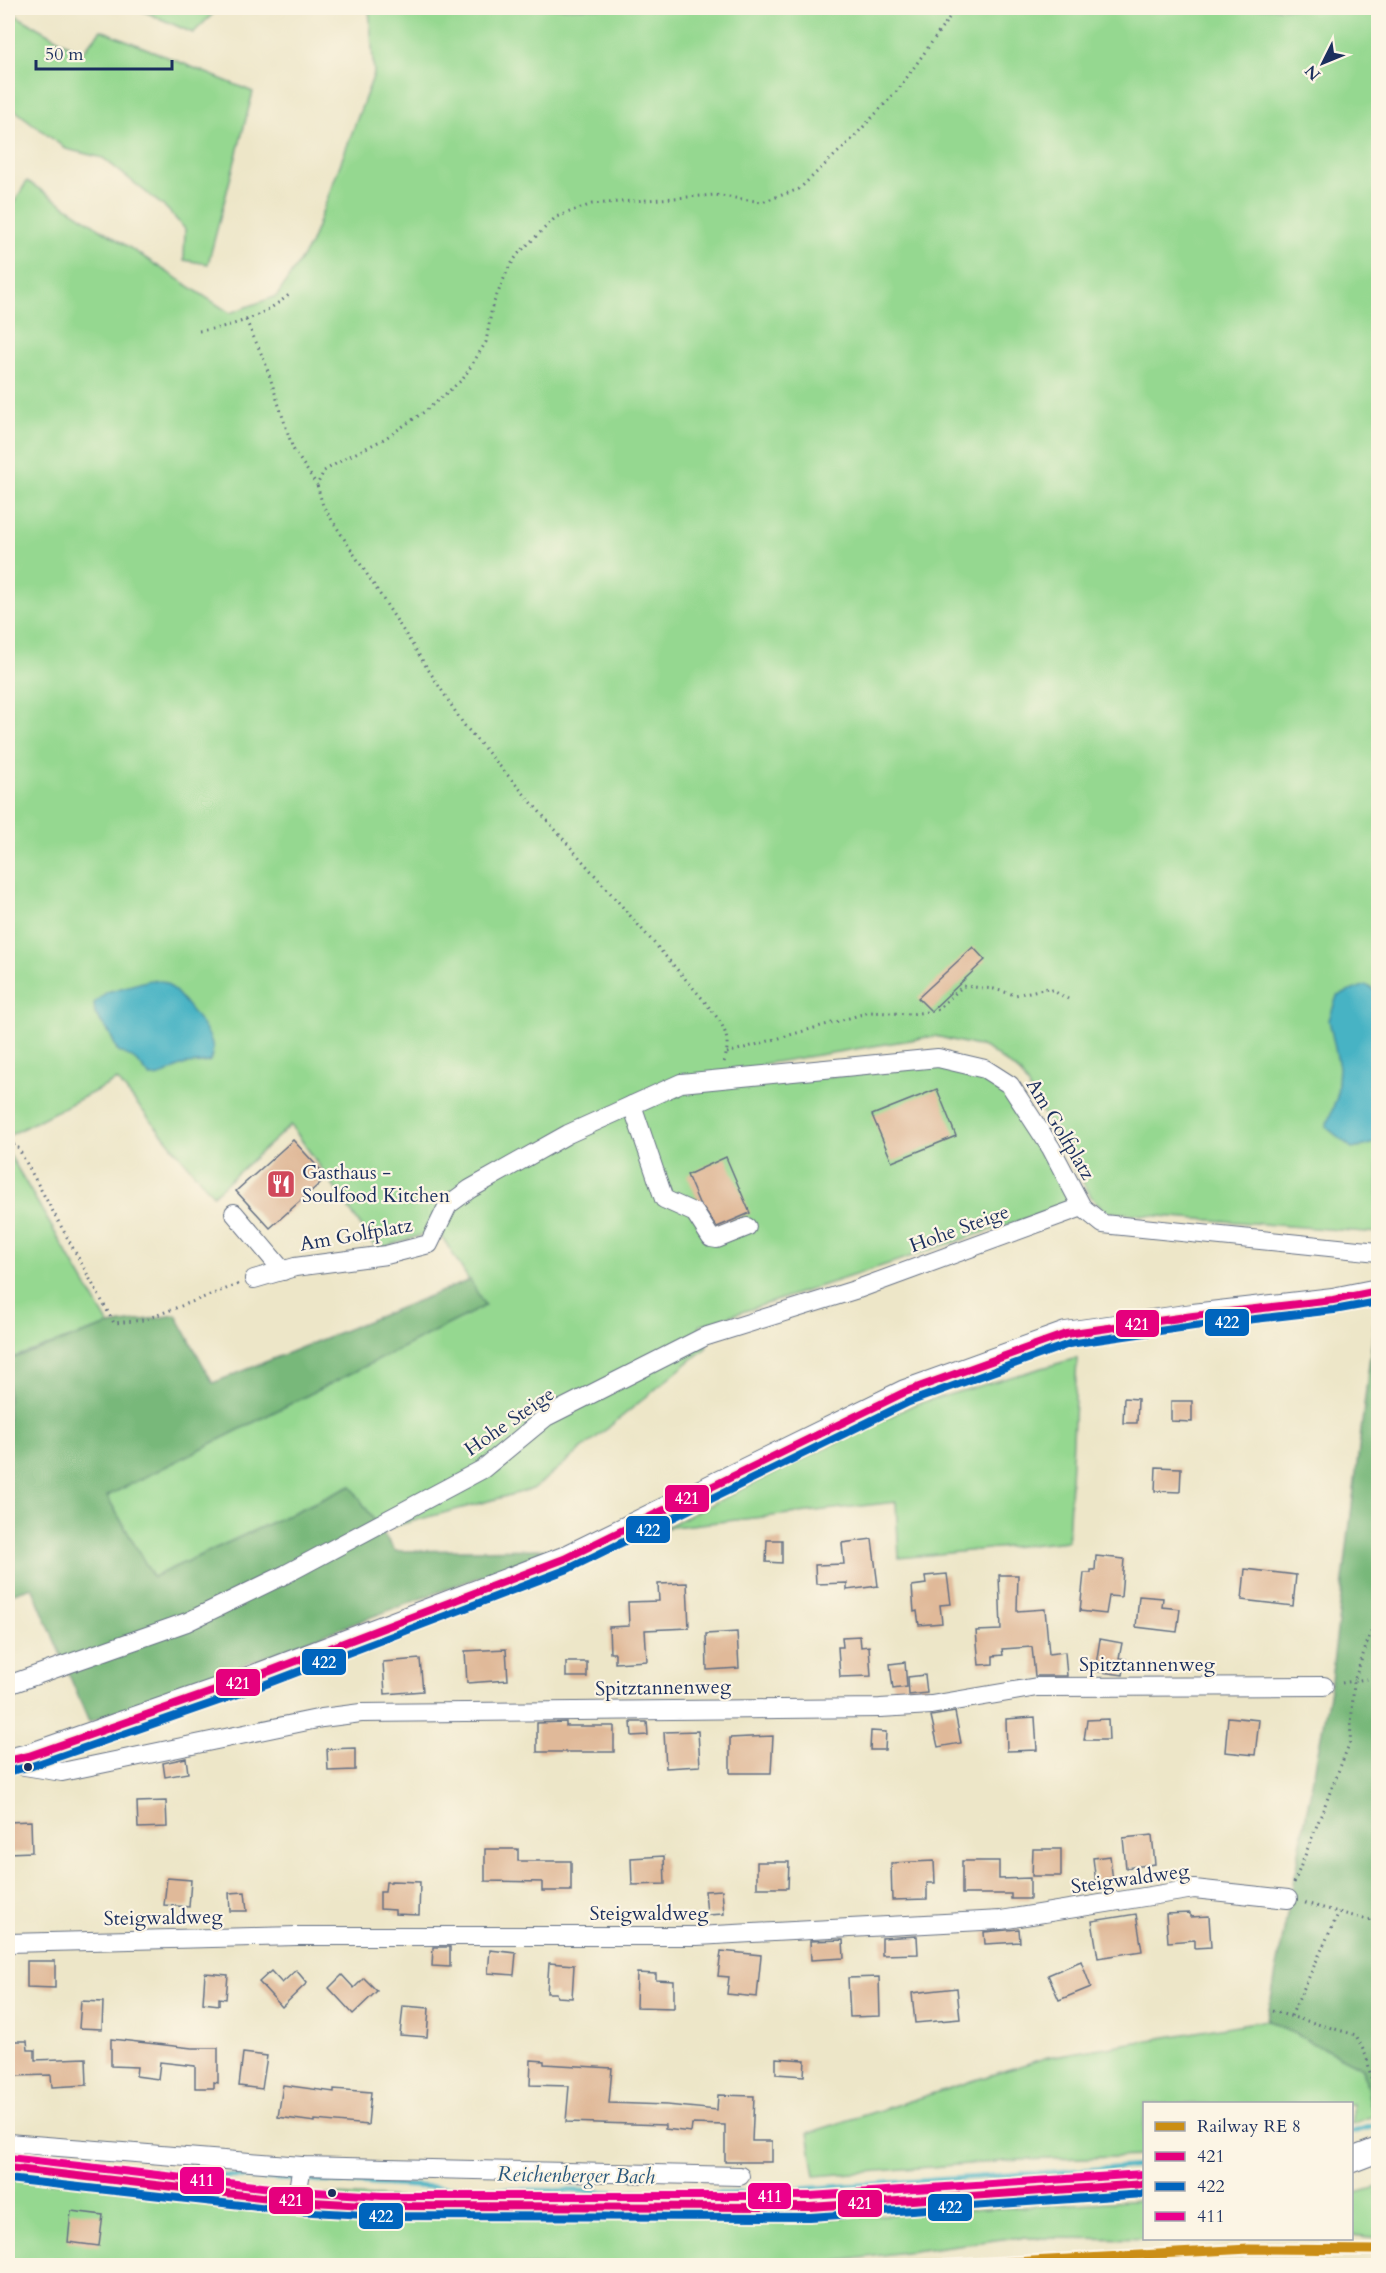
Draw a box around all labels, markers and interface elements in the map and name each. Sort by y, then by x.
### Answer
scale bar [36,33,172,71]
north arrow [1293,33,1353,93]
text: 50 m [45,42,84,67]
text: N [1300,60,1326,85]
street label: Am Golfplatz [1020,1073,1102,1185]
place label: Gasthaus - Soulfood Kitchen [302,1159,451,1209]
restaurant icon: Gasthaus - Soulfood Kitchen [265,1168,297,1200]
street label: Hohe Steige [906,1198,1013,1259]
street label: Am Golfplatz [298,1211,415,1258]
line badge: 422 [1204,1308,1250,1337]
line badge: 421 [1115,1309,1160,1338]
text: 422 [1215,1312,1239,1334]
text: 421 [1125,1314,1149,1336]
street label: Hohe Steige [459,1380,560,1462]
line badge: 421 [664,1484,710,1513]
text: 421 [675,1488,699,1510]
line badge: 422 [625,1515,671,1544]
text: 422 [636,1520,660,1542]
line badge: 422 [301,1648,347,1676]
street label: Spitztannenweg [1079,1651,1216,1678]
text: 422 [312,1652,336,1674]
line badge: 421 [215,1668,261,1697]
text: 421 [226,1673,250,1695]
street label: Spitztannenweg [595,1673,732,1702]
unlabelled marker [22,1761,34,1773]
street label: Steigwaldweg [1069,1857,1192,1900]
street label: Steigwaldweg [590,1900,709,1927]
street label: Steigwaldweg [103,1903,224,1932]
legend [1143,2102,1353,2240]
text: Railway RE 8 [1197,2114,1301,2139]
text: 421 [1197,2144,1225,2169]
water label: Reichenberger Bach [497,2160,655,2191]
line badge: 411 [179,2166,225,2195]
text: 411 [190,2170,214,2192]
text: 422 [1197,2174,1225,2199]
line badge: 411 [747,2182,792,2210]
line badge: 421 [268,2186,314,2215]
text: 411 [758,2186,782,2208]
unlabelled marker [326,2187,338,2199]
line badge: 421 [837,2189,883,2218]
text: 421 [279,2190,303,2212]
text: 421 [848,2193,872,2215]
line badge: 422 [927,2193,973,2222]
text: 422 [938,2197,962,2219]
line badge: 422 [358,2202,404,2230]
text: 411 [1197,2204,1225,2229]
text: 422 [369,2206,393,2228]

